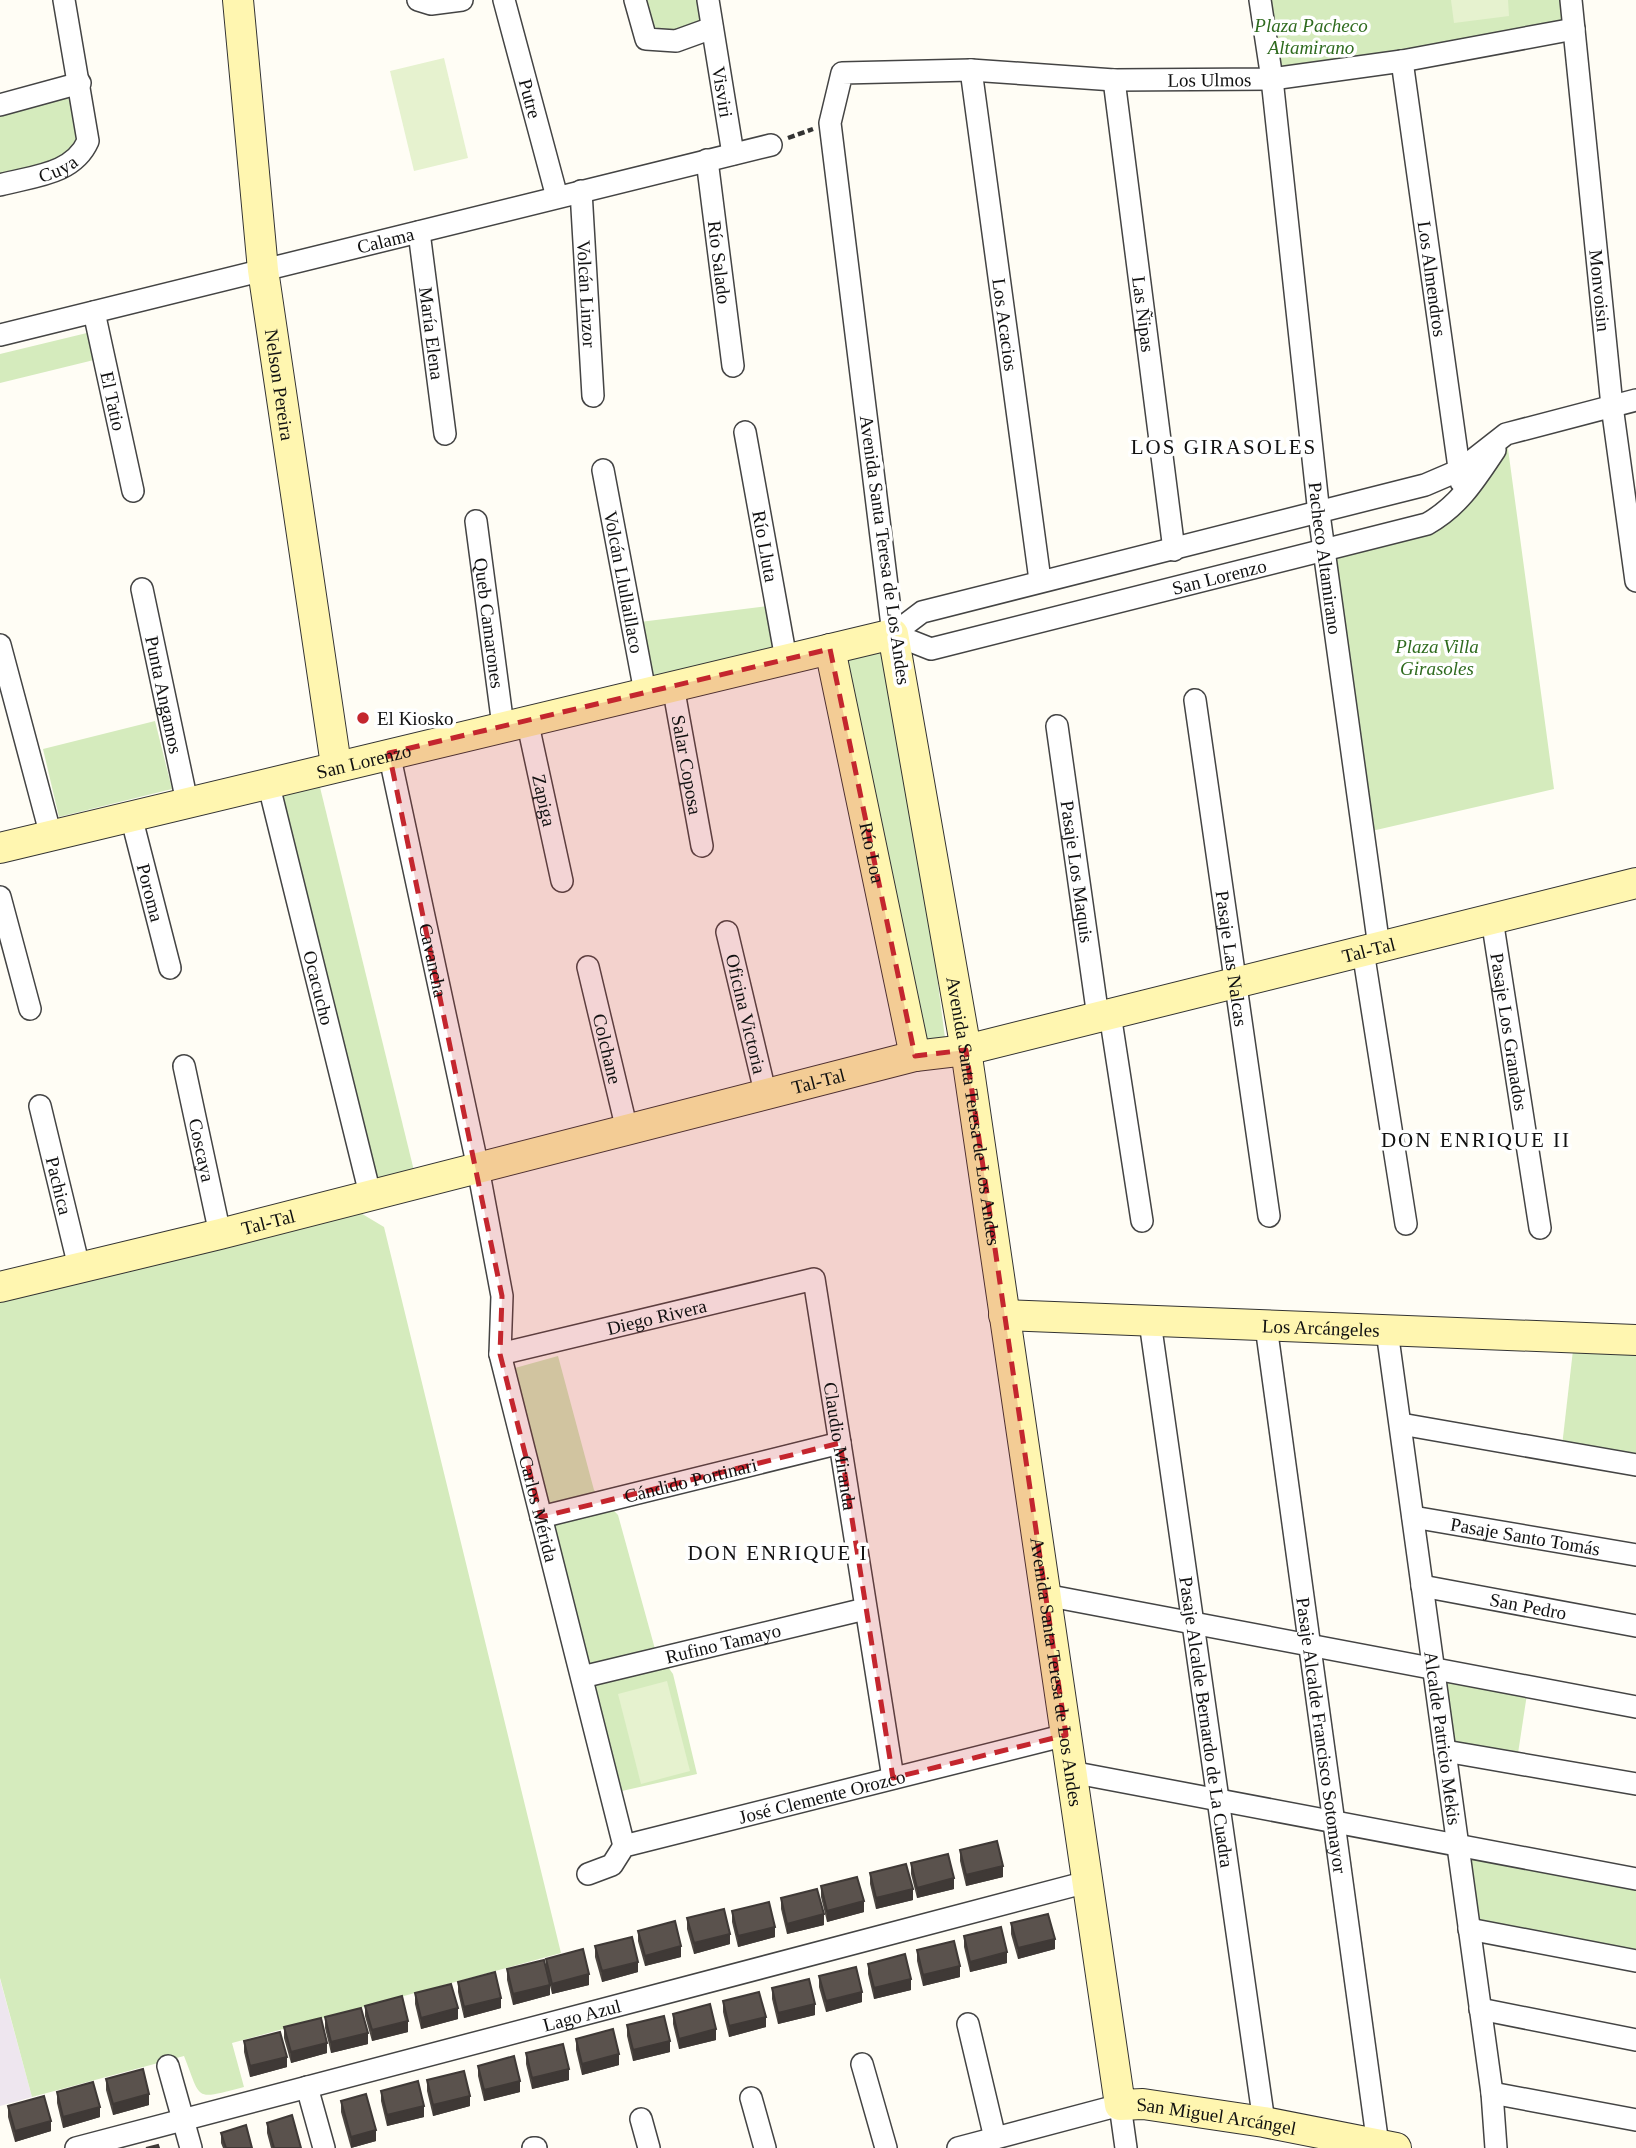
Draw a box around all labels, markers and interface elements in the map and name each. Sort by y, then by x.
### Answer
park label: Plaza Pacheco Altamirano [1253,15,1368,58]
street label: Visviri [708,65,737,119]
street label: Los Ulmos [1167,69,1251,90]
street label: Putre [515,76,546,121]
street label: Cuya [36,150,82,186]
street label: Río Salado [704,219,736,305]
street label: Los Almendros [1414,220,1451,338]
street label: Calama [355,223,417,257]
street label: Volcán Linzor [573,239,601,349]
street label: Monvoisin [1586,248,1615,333]
street label: Las Ñipas [1129,275,1159,353]
street label: Los Acacios [989,277,1022,372]
street label: María Elena [416,286,448,381]
street label: Nelson Pereira [261,327,299,442]
street label: El Tatio [97,369,130,433]
street label: Avenida Santa Teresa de Los Andes [856,414,914,686]
district label: LOS GIRASOLES [1131,435,1317,459]
street label: Pacheco Altamirano [1305,481,1346,636]
street label: Volcán Llullaillaco [600,509,648,655]
street label: Río Lluta [749,509,782,584]
street label: San Lorenzo [1170,554,1269,598]
street label: Queb Camarones [470,557,508,690]
street label: Punta Angamos [142,634,187,755]
park label: Plaza Villa Girasoles [1394,636,1479,679]
place label: El Kiosko [377,708,454,729]
marker: El Kiosko [355,710,371,726]
street label: Salar Coposa [668,713,707,817]
street label: San Lorenzo [314,739,413,782]
street label: Zapiga [529,772,560,829]
street label: Pasaje Los Maquis [1057,799,1098,944]
street label: Río Loa [856,820,889,886]
street label: Poroma [133,861,168,924]
street label: Pasaje Las Nalcas [1212,889,1252,1028]
street label: Cavancha [415,921,452,1000]
street label: Tal-Tal [1340,933,1398,966]
street label: Ocacucho [300,948,338,1027]
street label: Pasaje Los Granados [1487,951,1532,1112]
street label: Oficina Victoria [722,952,771,1076]
street label: Avenida Santa Teresa de Los Andes [943,975,1005,1247]
street label: Colchane [589,1011,626,1086]
street label: Tal-Tal [789,1064,847,1098]
street label: Coscaya [185,1116,219,1184]
district label: DON ENRIQUE II [1381,1128,1571,1152]
street label: Pachica [42,1154,77,1217]
street label: Tal-Tal [239,1205,297,1239]
street label: Diego Rivera [605,1294,709,1339]
street label: Los Arcángeles [1262,1315,1380,1340]
street label: Claudio Miranda [820,1381,861,1512]
street label: Carlos Mérida [515,1453,563,1565]
street label: Cándido Portinari [622,1454,759,1506]
street label: Pasaje Santo Tomás [1449,1513,1602,1559]
street label: Avenida Santa Teresa de Los Andes [1027,1536,1087,1808]
district label: DON ENRIQUE I [687,1541,869,1565]
street label: Pasaje Alcalde Bernardo de La Cuadra [1176,1575,1238,1870]
street label: San Pedro [1488,1588,1568,1623]
street label: Pasaje Alcalde Francisco Sotomayor [1293,1596,1351,1875]
street label: Rufino Tamayo [663,1619,783,1667]
street label: Alcalde Patricio Mekis [1421,1650,1465,1826]
street label: José Clemente Orozco [736,1765,907,1827]
street label: Lago Azul [541,1995,623,2035]
street label: San Miguel Arcángel [1136,2093,1298,2139]

